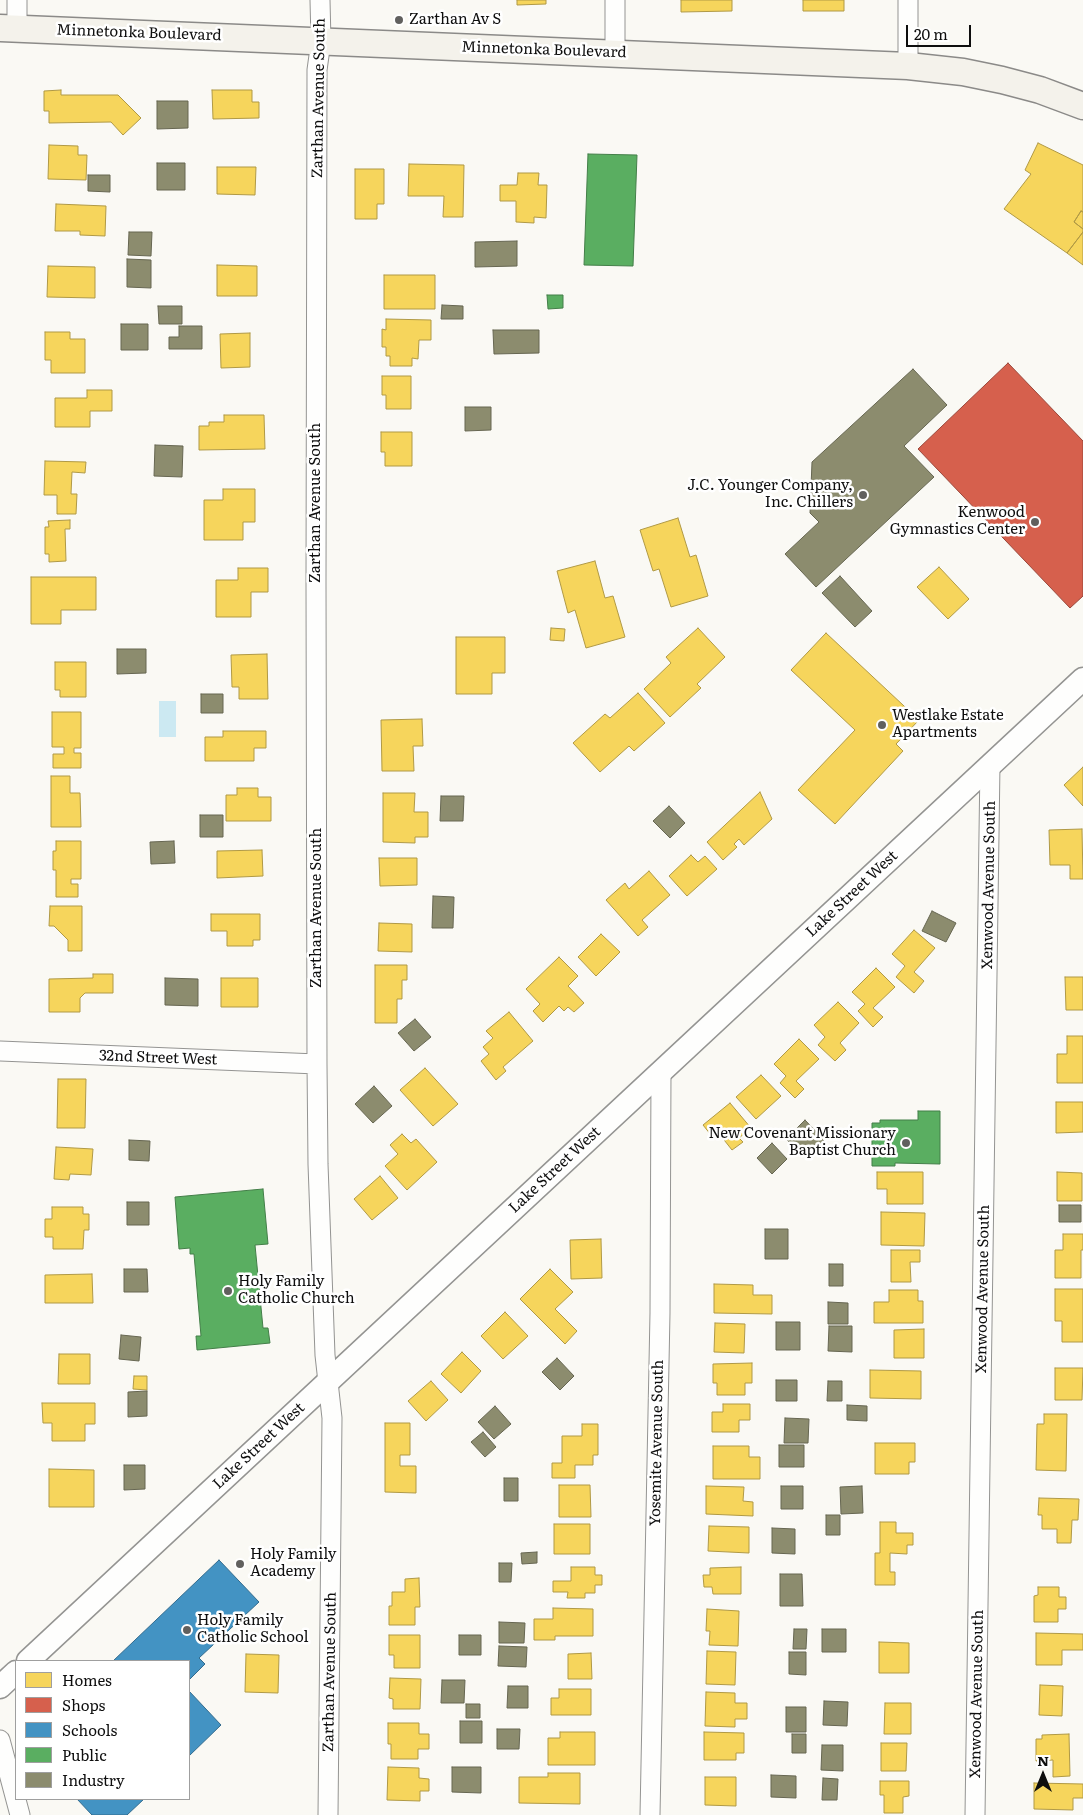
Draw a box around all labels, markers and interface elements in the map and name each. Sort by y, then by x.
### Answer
place label: Zarthan Av S [409,11,501,29]
marker: Zarthan Av S [393,14,405,26]
scale bar [908,15,973,47]
street label: Zarthan Avenue South [309,18,329,178]
street label: Minnetonka Boulevard [56,21,222,45]
text: 20 m [914,22,948,45]
street label: Minnetonka Boulevard [461,38,627,62]
street label: Zarthan Avenue South [307,423,325,583]
place label: J.C. Younger Company, Inc. Chillers [687,477,853,512]
marker: J.C. Younger Company, Inc. Chillers [857,489,869,501]
place label: Kenwood Gymnastics Center [890,504,1025,539]
marker: Kenwood Gymnastics Center [1029,516,1041,528]
place label: Westlake Estate Apartments [892,707,1004,742]
marker: Westlake Estate Apartments [876,719,888,731]
street label: Xenwood Avenue South [979,801,999,969]
street label: Zarthan Avenue South [308,828,326,988]
street label: Lake Street West [802,847,902,941]
street label: 32nd Street West [98,1047,218,1069]
street label: Lake Street West [505,1123,605,1217]
place label: New Covenant Missionary Baptist Church [708,1125,896,1160]
marker: New Covenant Missionary Baptist Church [900,1137,912,1149]
street label: Xenwood Avenue South [973,1205,993,1373]
place label: Holy Family Catholic Church [238,1273,355,1308]
marker: Holy Family Catholic Church [222,1285,234,1297]
street label: Yosemite Avenue South [647,1360,667,1526]
street label: Lake Street West [209,1399,309,1493]
place label: Holy Family Academy [250,1546,336,1581]
marker: Holy Family Academy [234,1558,246,1570]
street label: Zarthan Avenue South [320,1592,340,1752]
street label: Xenwood Avenue South [967,1610,987,1778]
place label: Holy Family Catholic School [197,1612,309,1647]
marker: Holy Family Catholic School [181,1624,193,1636]
legend [15,1660,190,1800]
text: Homes [62,1668,112,1691]
text: Shops [62,1693,105,1716]
text: Schools [62,1718,117,1741]
text: Public [62,1743,107,1766]
north arrow [1018,1750,1068,1800]
text: N [1037,1750,1049,1770]
text: Industry [62,1768,125,1791]

